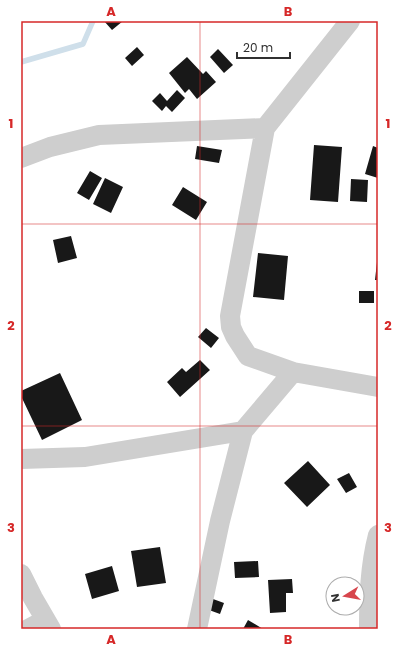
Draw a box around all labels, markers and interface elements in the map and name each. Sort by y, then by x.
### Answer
text: A [106,2,116,21]
text: B [284,2,293,21]
scale bar [237,34,290,60]
text: 20 m [243,39,273,56]
text: 1 [9,114,13,133]
text: 1 [386,114,390,133]
text: 2 [7,316,15,335]
text: 2 [384,316,392,335]
text: 3 [7,518,15,537]
text: 3 [384,518,392,537]
north arrow [325,576,365,616]
text: N [327,592,344,603]
text: A [106,630,116,649]
text: B [284,630,293,649]

